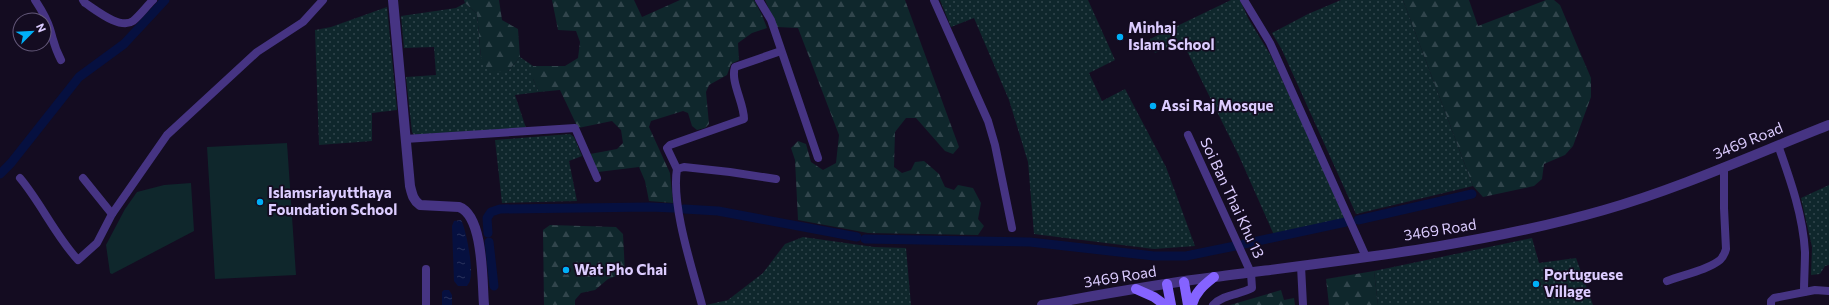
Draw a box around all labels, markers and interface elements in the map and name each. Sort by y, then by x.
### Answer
north arrow [12,12,52,52]
place label: Minhaj Islam School [1128,18,1215,53]
text: N [34,21,49,34]
marker: Minhaj Islam School [1115,32,1125,42]
place label: Assi Raj Mosque [1161,96,1274,114]
marker: Assi Raj Mosque [1148,101,1158,111]
street label: 3469 Road [1710,118,1785,162]
street label: Soi Ban Thai Khu 13 [1197,134,1269,261]
place label: Islamsriayutthaya Foundation School [268,183,397,218]
marker: Islamsriayutthaya Foundation School [255,197,265,207]
street label: 3469 Road [1402,214,1478,244]
place label: Wat Pho Chai [574,260,667,278]
street label: 3469 Road [1082,261,1158,291]
marker: Wat Pho Chai [561,265,571,275]
place label: Portuguese Village [1544,265,1623,300]
marker: Portuguese Village [1531,279,1541,289]

